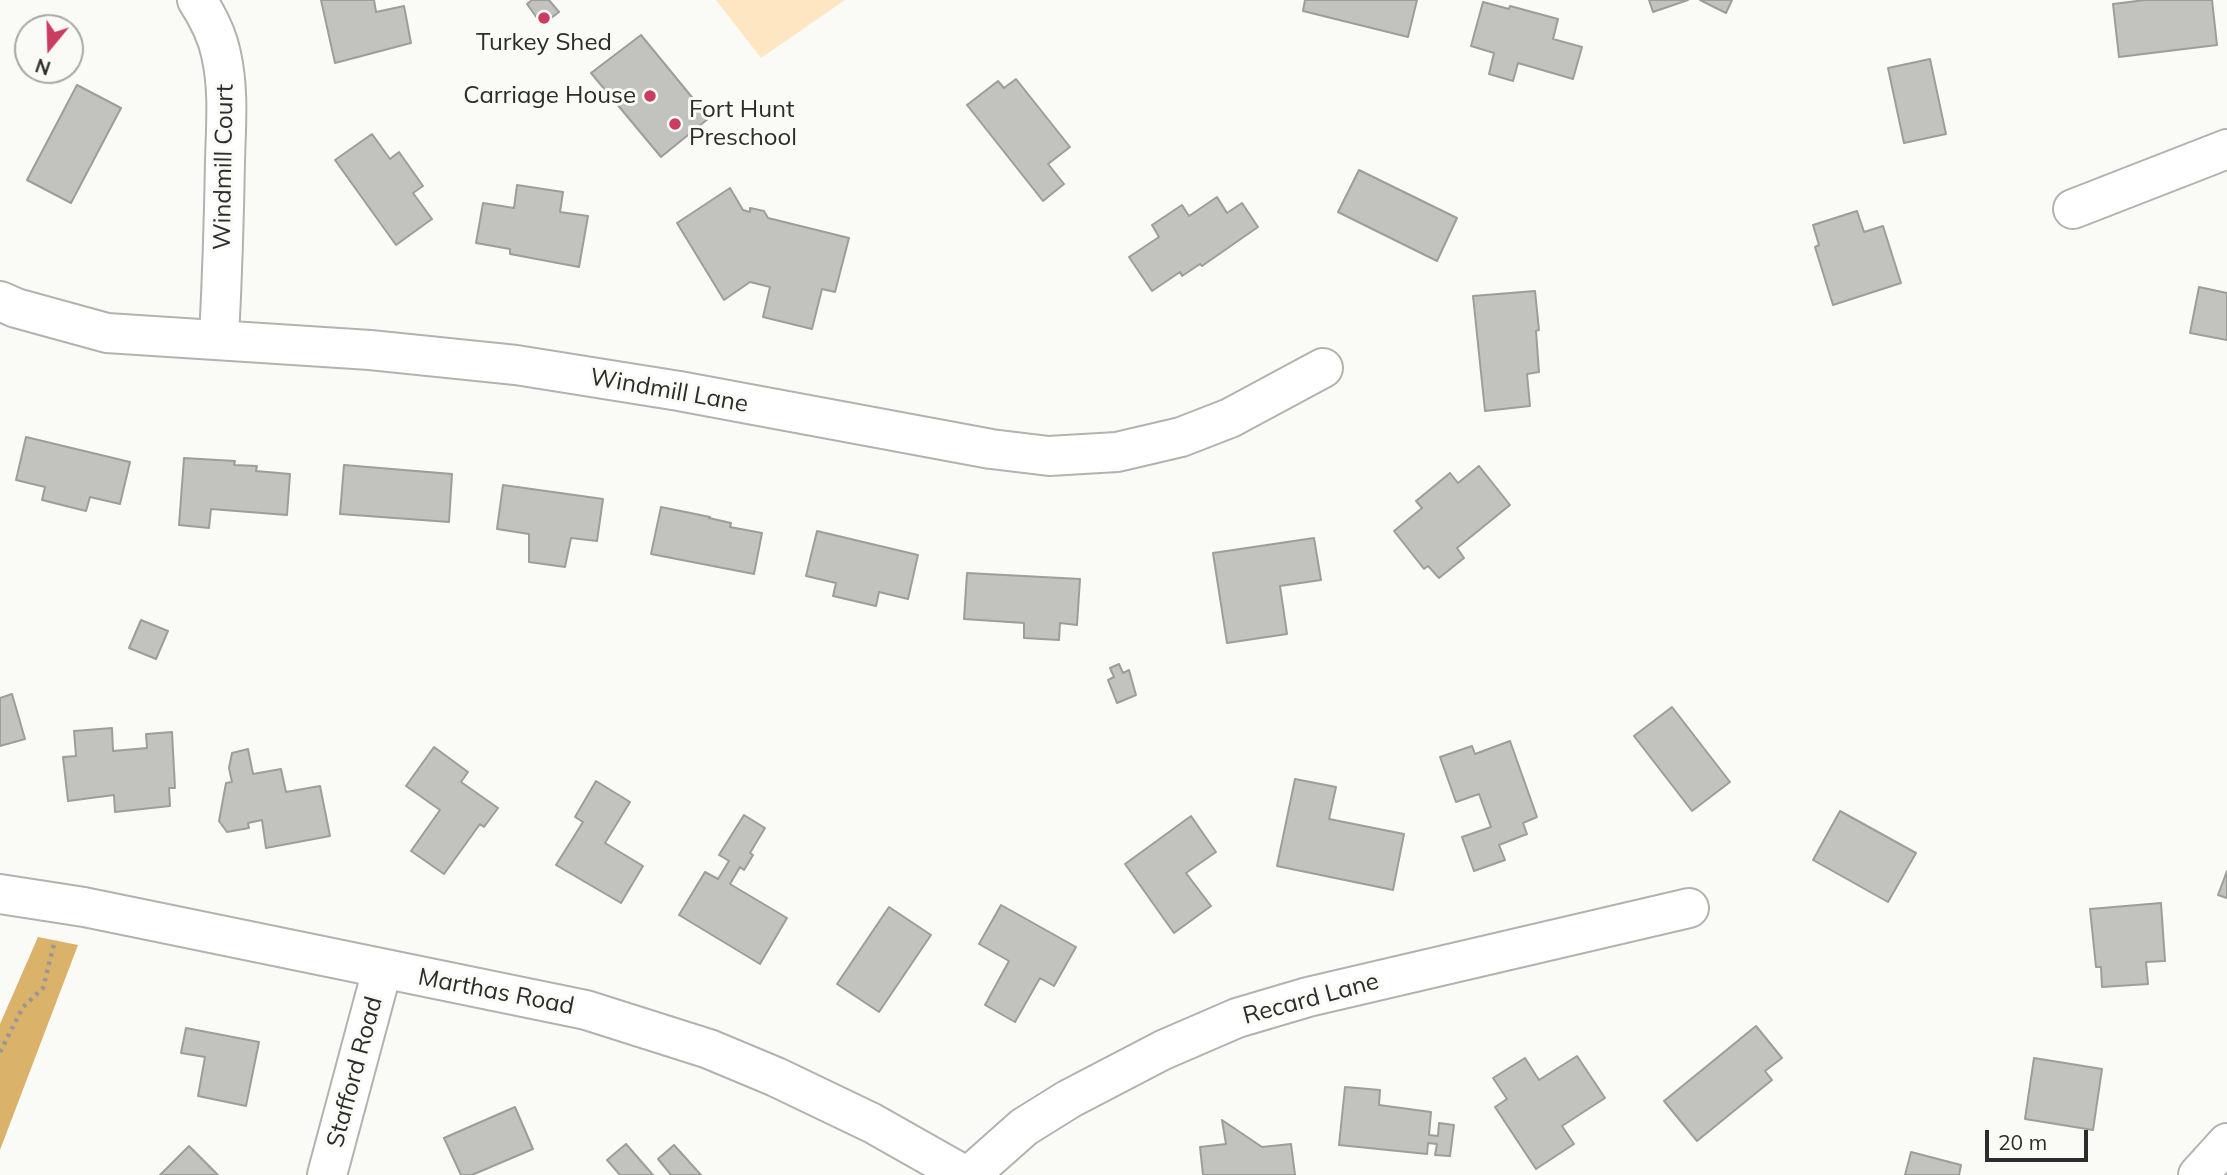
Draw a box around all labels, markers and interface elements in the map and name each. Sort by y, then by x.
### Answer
marker: Turkey Shed [536,10,552,26]
north arrow [14,14,84,84]
place label: Turkey Shed [476,29,612,57]
text: N [32,53,54,81]
place label: Carriage House [463,82,636,110]
street label: Windmill Court [208,84,240,250]
marker: Carriage House [642,88,658,104]
place label: Fort Hunt Preschool [689,96,797,152]
marker: Fort Hunt Preschool [667,116,683,132]
street label: Windmill Lane [588,363,750,419]
street label: Marthas Road [416,963,576,1021]
street label: Recard Lane [1240,967,1382,1031]
street label: Stafford Road [321,993,389,1151]
scale bar [1989,1116,2092,1160]
text: 20 m [1998,1129,2047,1155]

